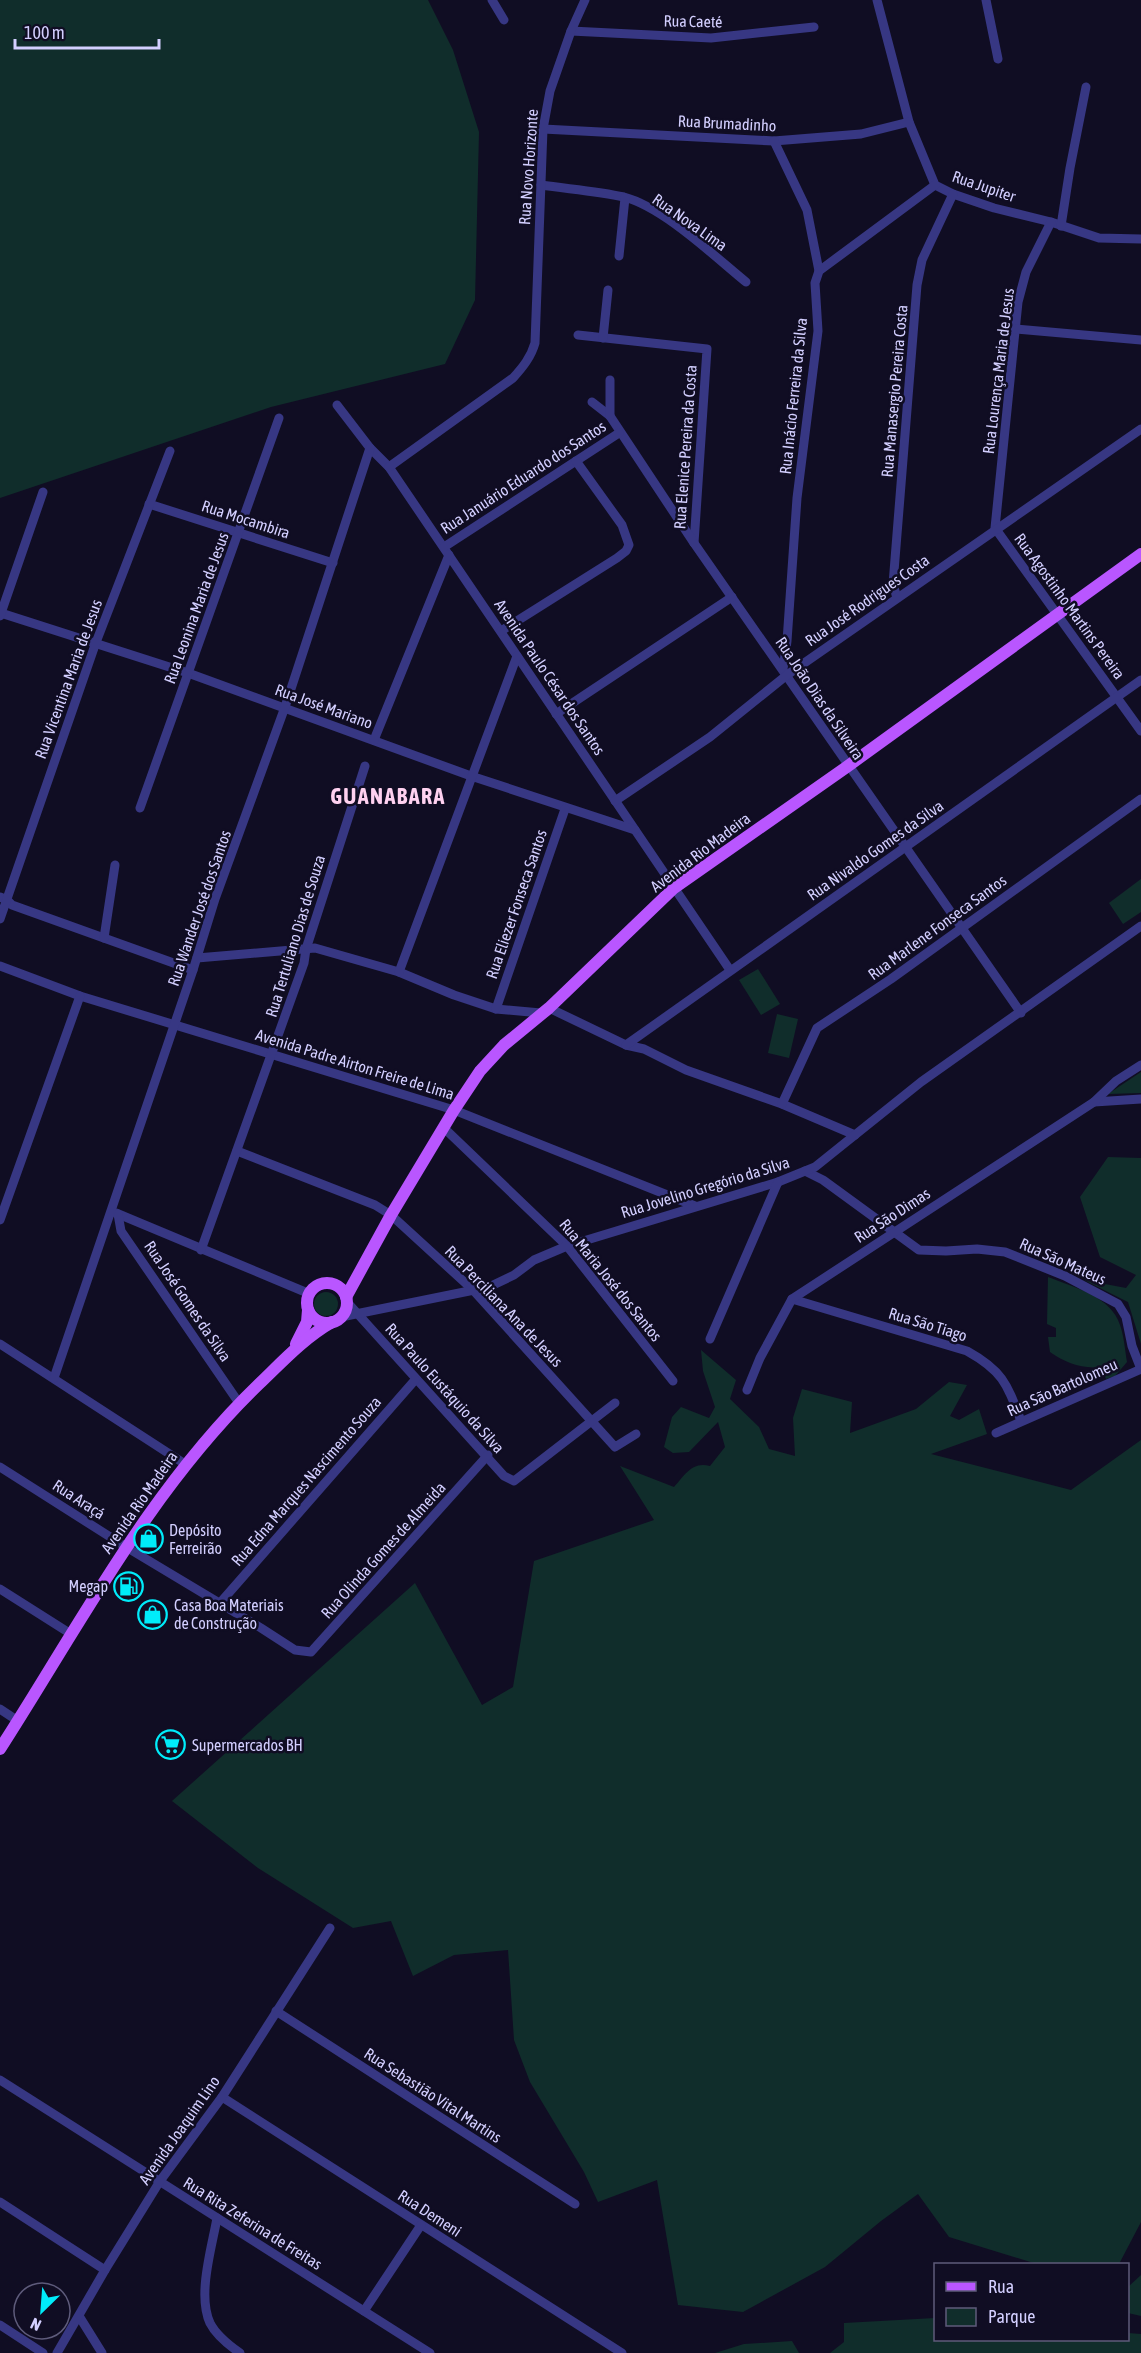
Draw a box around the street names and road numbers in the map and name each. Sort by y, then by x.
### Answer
street label: Rua Caeté [663,11,723,31]
street label: Rua Novo Horizonte [515,108,541,226]
street label: Rua Brumadinho [677,111,777,135]
street label: Rua Jupiter [950,167,1018,206]
street label: Rua Nova Lima [649,190,731,254]
street label: Rua Lourença Maria de Jesus [979,287,1018,455]
street label: Rua Manasergio Pereira Costa [877,304,912,478]
street label: Rua Inácio Ferreira da Silva [776,317,810,475]
street label: Rua Elenice Pereira da Costa [670,364,700,530]
street label: Rua Januário Eduardo dos Santos [437,417,609,537]
street label: Rua Mocambira [200,496,292,542]
street label: Rua Leonina Maria de Jesus [160,530,232,686]
street label: Rua Agostinho Martins Pereira [1010,530,1129,683]
street label: Rua José Rodrigues Costa [802,551,933,650]
street label: Avenida Paulo César dos Santos [491,596,609,758]
street label: Rua Vicentina Maria de Jesus [31,597,105,761]
street label: Rua João Dias da Silveira [772,633,868,763]
street label: Rua José Mariano [273,680,375,732]
street label: Rua Nivaldo Gomes da Silva [804,796,946,904]
street label: Avenida Rio Madeira [647,809,753,895]
street label: Rua Wander José dos Santos [164,827,234,988]
street label: Rua Eliezer Fonseca Santos [482,827,550,981]
street label: Rua Tertuliano Dias de Souza [262,853,328,1019]
street label: Rua Marlene Fonseca Santos [865,871,1010,983]
street label: Avenida Padre Airton Freire de Lima [254,1025,456,1103]
street label: Rua Jovelino Gregório da Silva [619,1153,792,1222]
street label: Rua São Dimas [851,1184,933,1246]
street label: Rua Maria José dos Santos [556,1215,666,1345]
street label: Rua São Mateus [1017,1234,1109,1288]
street label: Rua José Gomes da Silva [141,1237,235,1365]
street label: Rua Perciliana Ana de Jesus [442,1242,567,1370]
street label: Rua São Tiago [886,1304,969,1345]
street label: Rua Paulo Eustáquio da Silva [381,1319,508,1457]
street label: Rua São Bartolomeu [1004,1355,1120,1419]
street label: Rua Edna Marques Nascimento Souza [228,1393,385,1570]
street label: Avenida Rio Madeira [97,1448,181,1556]
street label: Rua Araçá [49,1476,108,1523]
street label: Rua Olinda Gomes de Almeida [317,1478,449,1622]
street label: Rua Sebastião Vital Martins [361,2044,505,2146]
street label: Avenida Joaquim Lino [135,2072,224,2188]
street label: Rua Rita Zeferina de Freitas [180,2173,326,2273]
street label: Rua Demeni [395,2186,465,2240]

